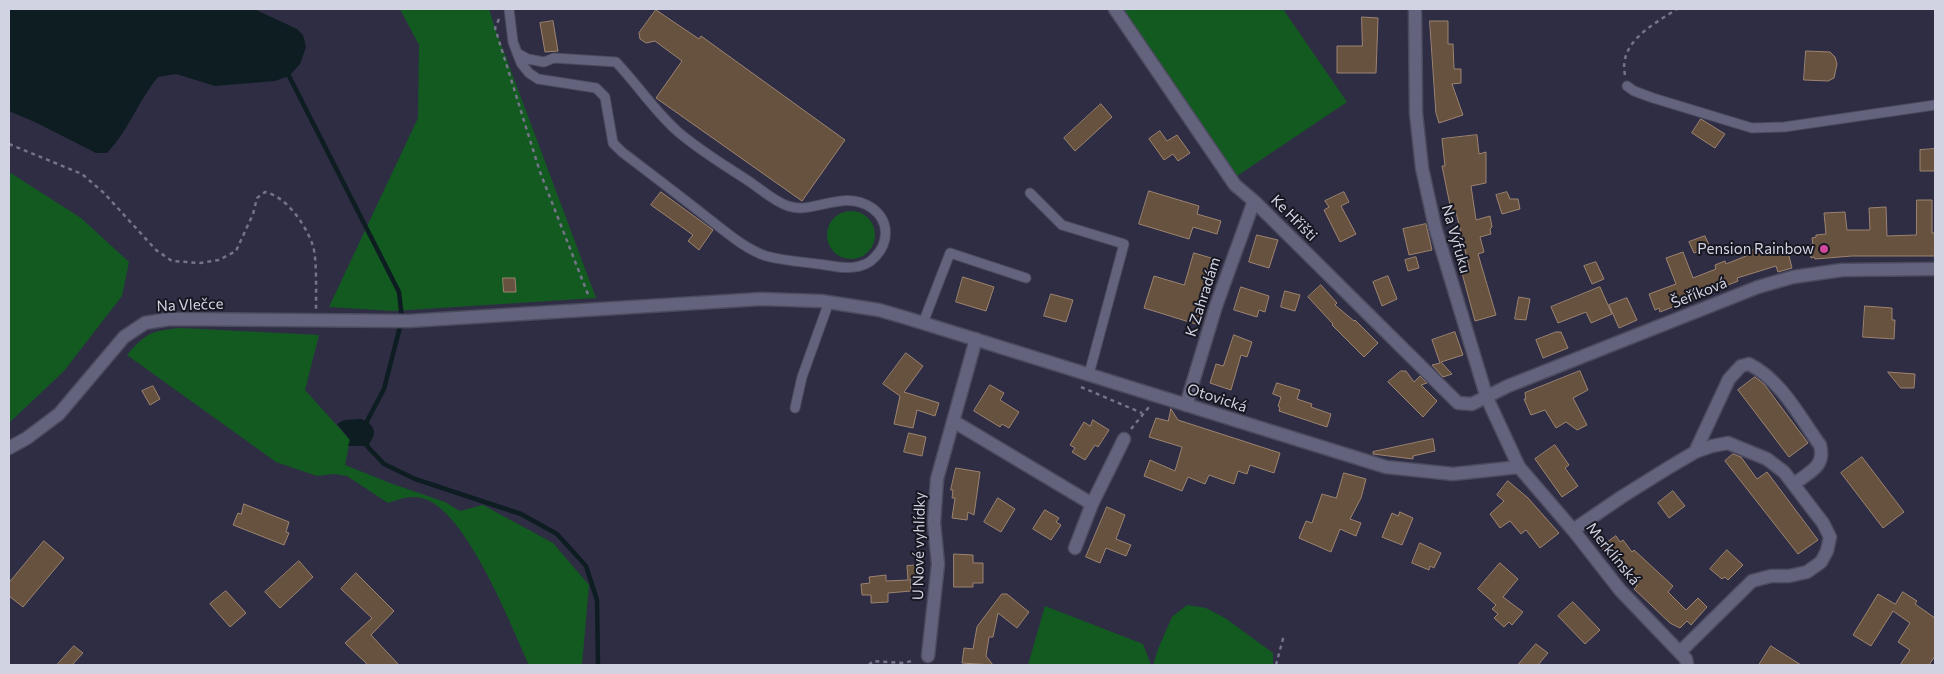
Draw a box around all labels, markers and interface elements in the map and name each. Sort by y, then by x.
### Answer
street label: Ke Hřišti [1267,191,1321,245]
street label: Na Výfuku [1438,203,1474,275]
place label: Pension Rainbow [1697,240,1814,258]
marker: Pension Rainbow [1818,243,1830,255]
street label: K Zahradám [1182,255,1224,339]
street label: Šeříková [1669,274,1729,312]
street label: Na Vlečce [156,295,224,315]
street label: Otovická [1185,380,1249,416]
street label: U Nové vyhlídky [909,492,929,600]
street label: Merklínská [1582,519,1644,589]

